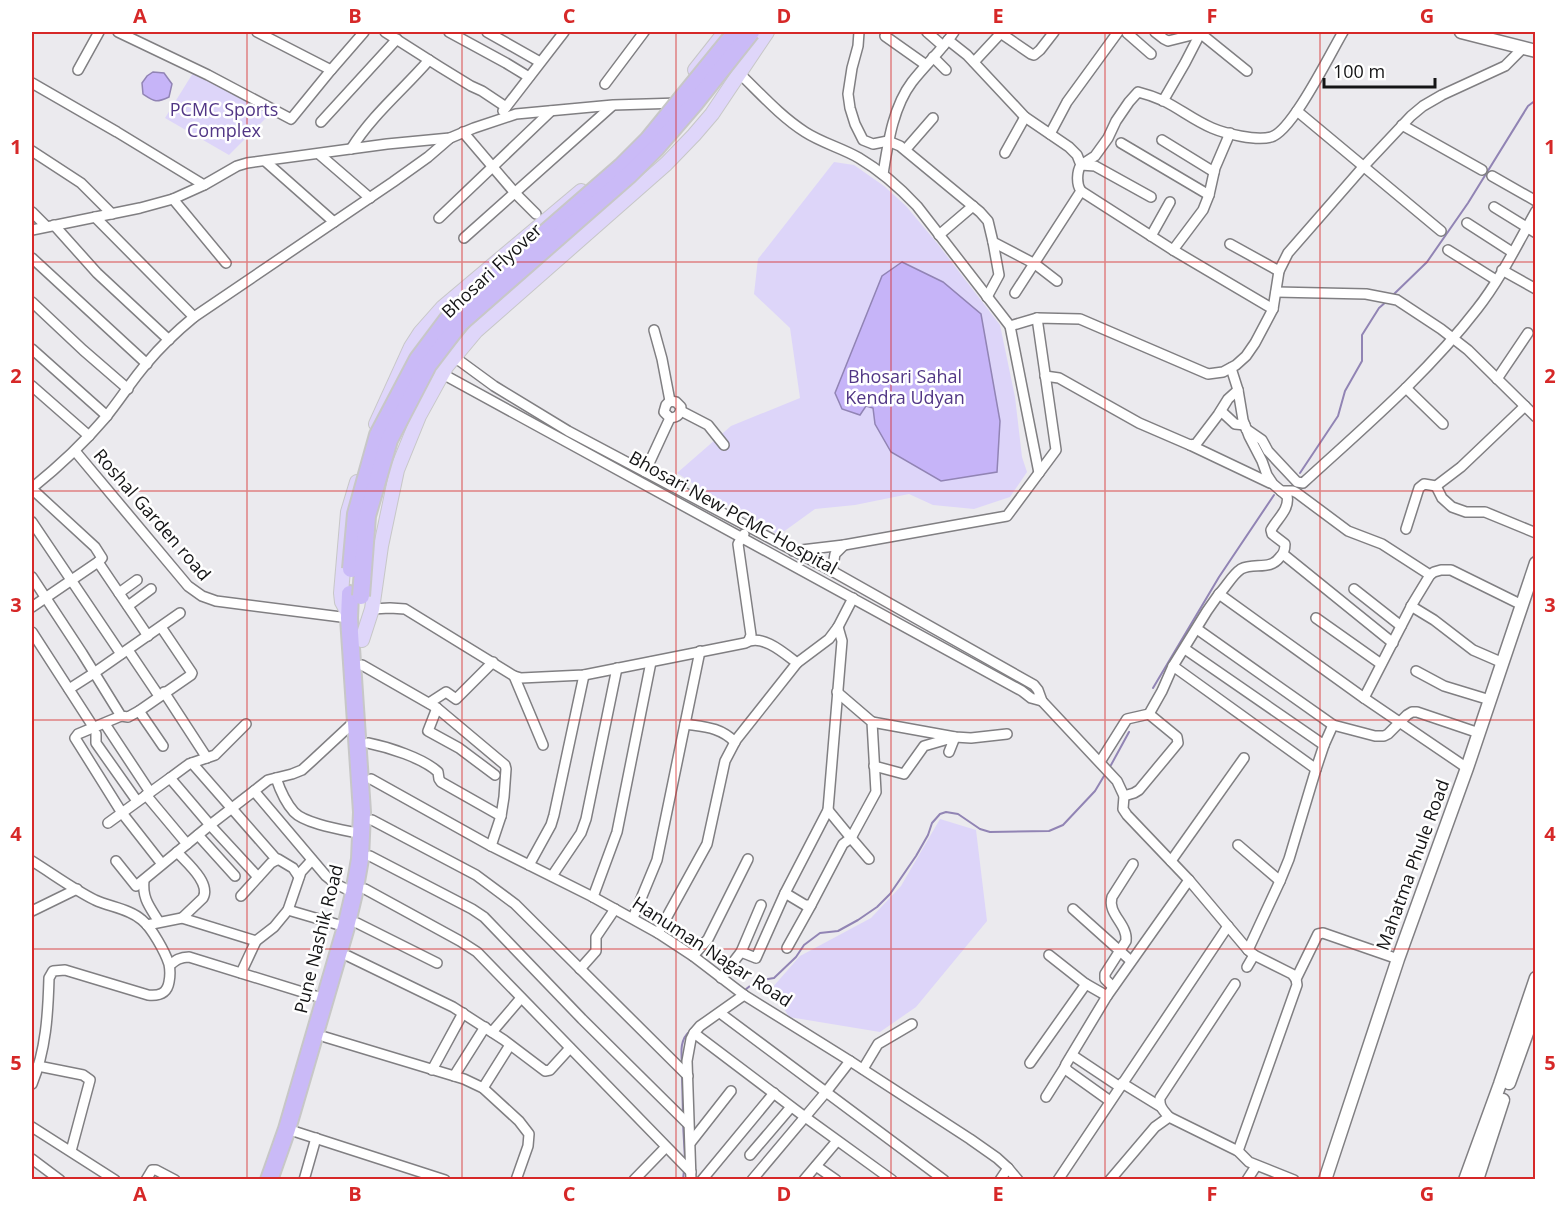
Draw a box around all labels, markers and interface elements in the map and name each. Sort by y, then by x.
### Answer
text: A [133,2,147,29]
text: B [348,2,362,29]
text: C [563,2,576,29]
text: D [777,2,791,29]
text: E [992,2,1004,29]
text: F [1207,2,1217,29]
text: G [1420,2,1434,29]
scale bar [1324,51,1435,89]
text: 100 m [1333,59,1385,83]
park label: PCMC Sports Complex [170,97,278,142]
text: 1 [10,133,22,160]
text: 1 [1544,133,1556,160]
street label: Bhosari Flyover [436,217,547,323]
text: 2 [10,362,22,389]
text: 2 [1544,362,1556,389]
park label: Bhosari Sahal Kendra Udyan [845,364,965,409]
street label: Roshal Garden road [89,443,217,585]
street label: Bhosari New PCMC Hospital [625,445,842,579]
text: 3 [10,591,22,618]
text: 3 [1544,591,1556,618]
street label: Mahatma Phule Road [1370,776,1454,953]
text: 4 [10,820,22,847]
text: 4 [1544,820,1556,847]
street label: Pune Nashik Road [288,862,348,1016]
street label: Hanuman Nagar Road [628,890,797,1012]
text: 5 [10,1049,22,1076]
text: 5 [1544,1049,1556,1076]
text: A [133,1180,147,1207]
text: B [348,1180,362,1207]
text: C [563,1180,576,1207]
text: D [777,1180,791,1207]
text: E [992,1180,1004,1207]
text: F [1207,1180,1217,1207]
text: G [1420,1180,1434,1207]

